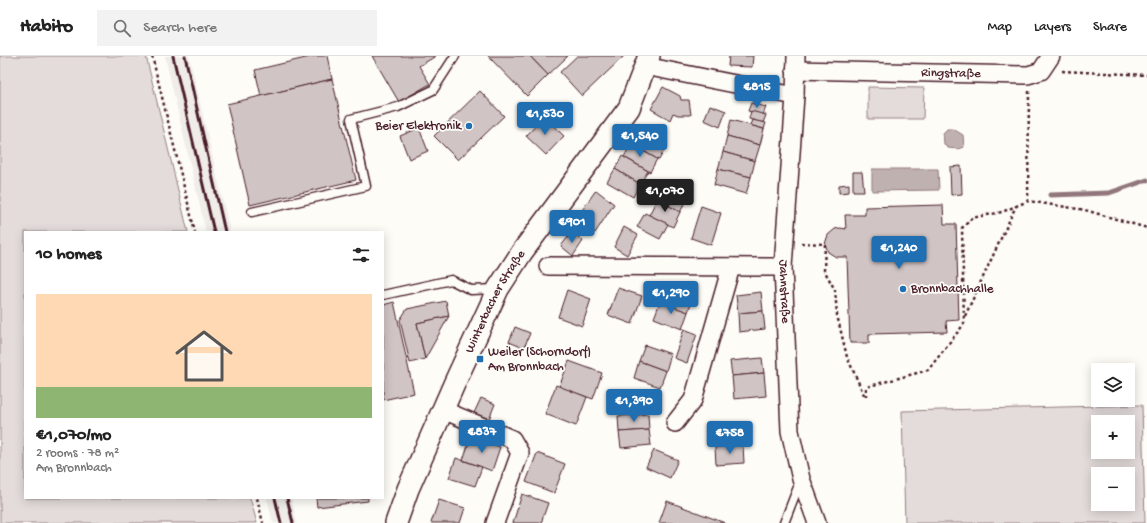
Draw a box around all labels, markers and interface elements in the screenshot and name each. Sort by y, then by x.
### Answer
search box [97,10,377,46]
text: Habito [20,16,73,39]
icon: search [111,17,133,39]
text: Search here [143,19,217,37]
text: Map [988,19,1012,36]
text: Layers [1034,19,1071,36]
text: Share [1093,19,1127,36]
street label: Ringstraße [921,65,981,81]
pin: €815 [733,75,781,109]
text: €815 [744,80,770,95]
pin: €1,530 [512,102,578,136]
text: €1,530 [526,107,564,122]
place label: Beier Elektronik [375,119,462,134]
marker: Beier Elektronik [464,121,474,131]
pin: €1,540 [607,124,673,158]
text: €1,540 [621,129,659,144]
pin: €1,070 [632,179,698,213]
text: €1,070 [646,184,684,199]
pin: €901 [548,210,596,244]
text: €901 [559,215,585,230]
pin: €1,240 [866,236,932,270]
text: €1,240 [881,241,917,256]
icon: filters [350,244,372,266]
text: 10 homes [36,245,102,265]
street label: Winterbacher Straße [462,247,529,355]
street label: Jahnstraße [775,259,793,324]
pin: €1,290 [638,281,704,315]
place label: Bronnbachhalle [910,282,994,297]
marker: Bronnbachhalle [898,284,908,294]
text: €1,290 [652,286,690,301]
icon: home [168,320,240,392]
place label: Weiler (Schorndorf) Am Bronnbach [488,345,591,375]
marker: Weiler (Schorndorf) Am Bronnbach [475,354,485,364]
map controls [1091,363,1135,511]
button: layers [1091,363,1135,407]
pin: €1,390 [601,389,667,423]
text: €1,390 [615,394,653,409]
button: + [1091,415,1135,459]
pin: €837 [458,420,506,454]
pin: €758 [706,421,754,455]
text: €837 [468,425,496,440]
text: €1,070/mo [36,426,111,446]
text: €758 [716,426,744,441]
text: 2 rooms · 78 m² [36,446,119,461]
text: Am Bronnbach [36,461,112,476]
button: − [1091,467,1135,511]

